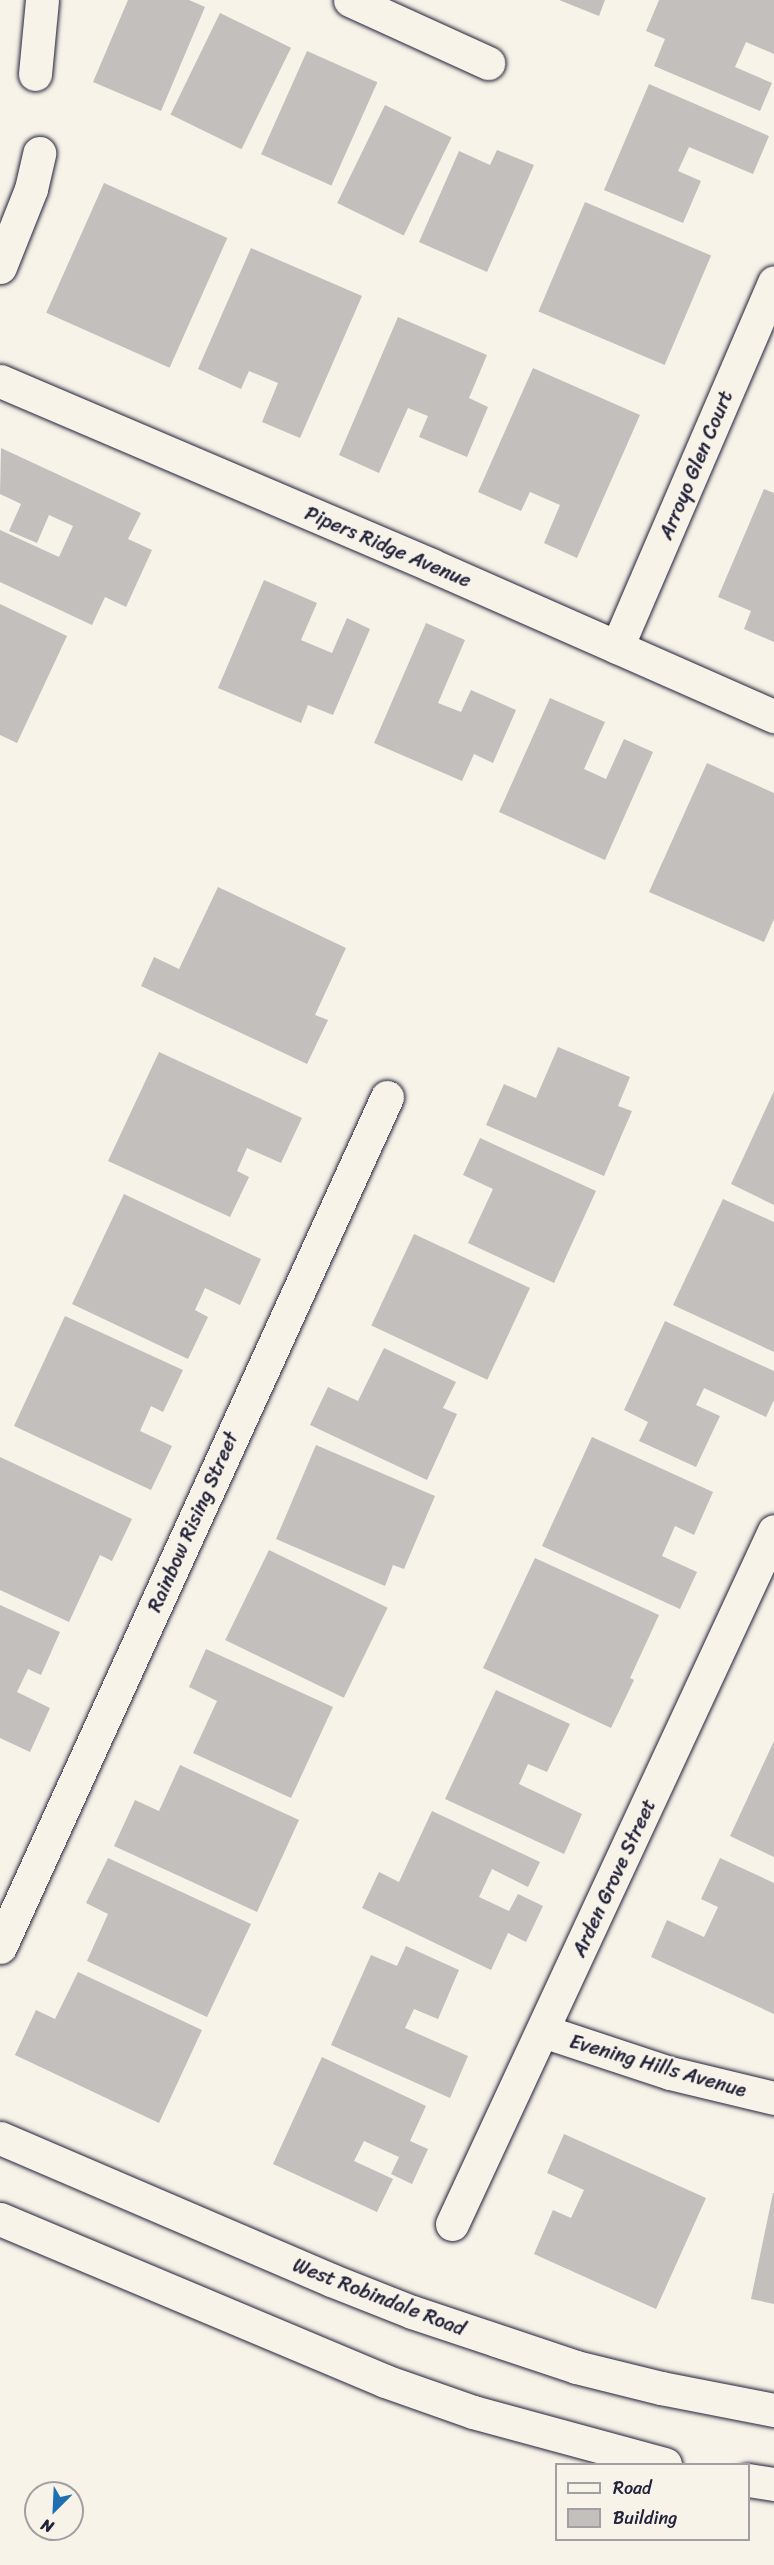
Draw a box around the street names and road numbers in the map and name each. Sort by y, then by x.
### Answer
street label: Arroyo Glen Court [654,387,738,543]
street label: Pipers Ridge Avenue [302,501,474,593]
street label: Rainbow Rising Street [142,1428,244,1616]
street label: Arden Grove Street [567,1795,661,1961]
street label: Evening Hills Avenue [567,2029,749,2103]
street label: West Robindale Road [289,2253,469,2341]

